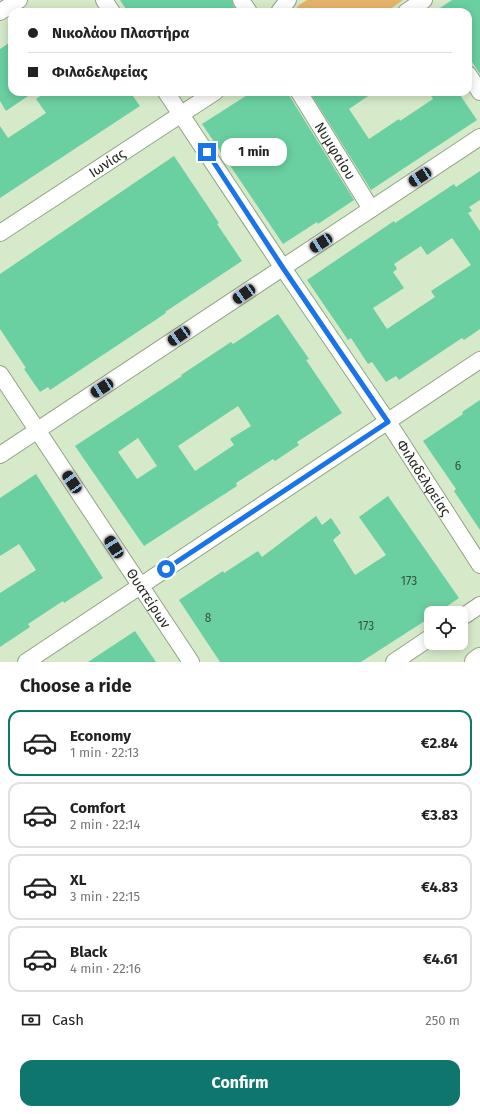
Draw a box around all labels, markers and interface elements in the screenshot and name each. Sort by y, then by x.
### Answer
text: Νικολάου Πλαστήρα [52,24,189,42]
text: Φιλαδελφείας [52,63,148,81]
street label: Νυμφαίου [311,119,359,183]
callout: 1 min [221,138,287,166]
route end [198,143,216,161]
street label: Ιωνίας [85,144,129,181]
text: 1 min [238,144,270,159]
car [407,165,433,189]
car [308,231,334,255]
car [231,282,257,306]
car [166,324,192,348]
car [89,376,115,400]
street label: Φιλαδελφείας [393,437,455,519]
house number: 6 [455,459,461,473]
car [60,469,84,495]
car [102,534,126,560]
route start [157,560,175,578]
street label: Θυατείρων [123,565,175,631]
house number: 173 [401,574,417,588]
map controls [424,606,468,650]
button: locate [424,606,468,650]
house number: 8 [205,611,212,625]
house number: 173 [358,619,374,633]
text: Choose a ride [20,675,132,697]
icon: car [22,725,58,761]
text: Economy [70,727,131,745]
text: €2.84 [421,734,458,752]
text: 1 min · 22:13 [70,745,139,760]
icon: car [22,797,58,833]
text: Comfort [70,799,126,817]
text: €3.83 [421,806,458,824]
text: 2 min · 22:14 [70,817,140,832]
icon: car [22,869,58,905]
text: XL [70,871,86,889]
text: €4.83 [421,878,458,896]
text: 3 min · 22:15 [70,889,140,904]
icon: car [22,941,58,977]
text: Black [70,943,107,961]
text: €4.61 [423,950,458,968]
text: 4 min · 22:16 [70,961,141,976]
icon: cash [20,1009,42,1031]
text: Cash [52,1011,84,1029]
text: 250 m [425,1013,460,1028]
button: Confirm [20,1060,460,1106]

